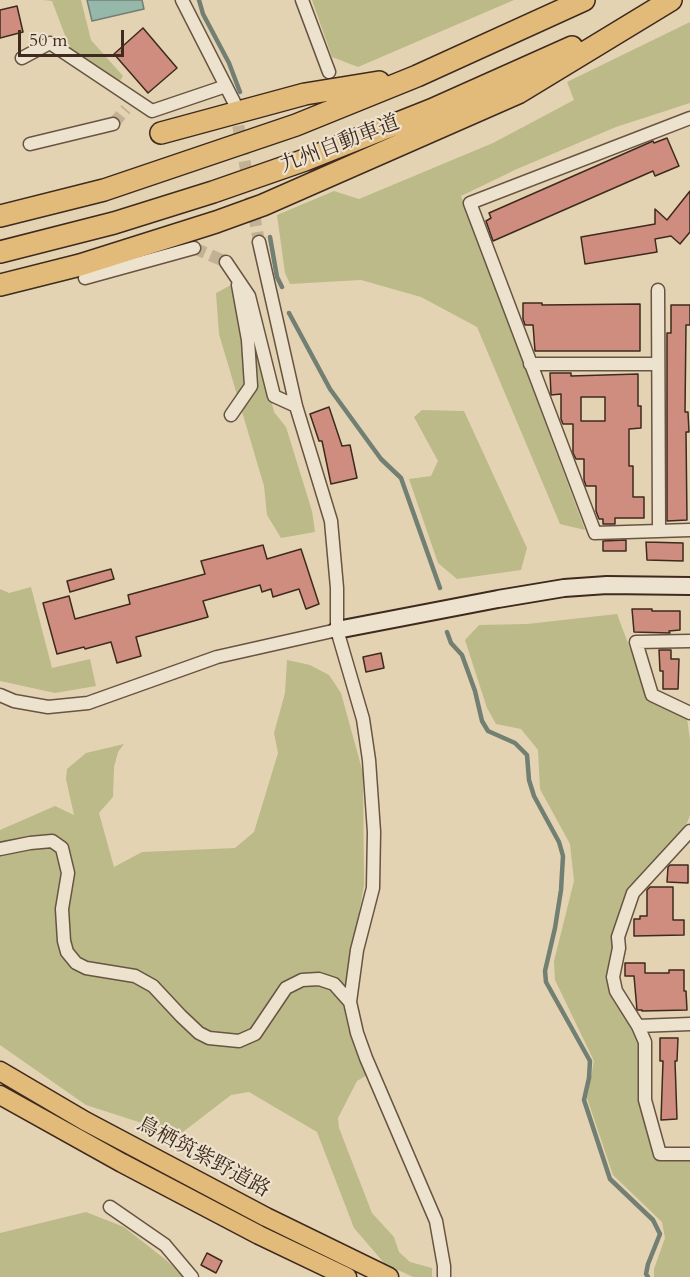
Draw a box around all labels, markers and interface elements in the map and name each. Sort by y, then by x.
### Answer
scale bar [21,18,128,56]
text: 50 m [29,28,68,53]
street label: 九州自動車道 [277,111,403,179]
street label: 鳥栖筑紫野道路 [132,1112,274,1204]

